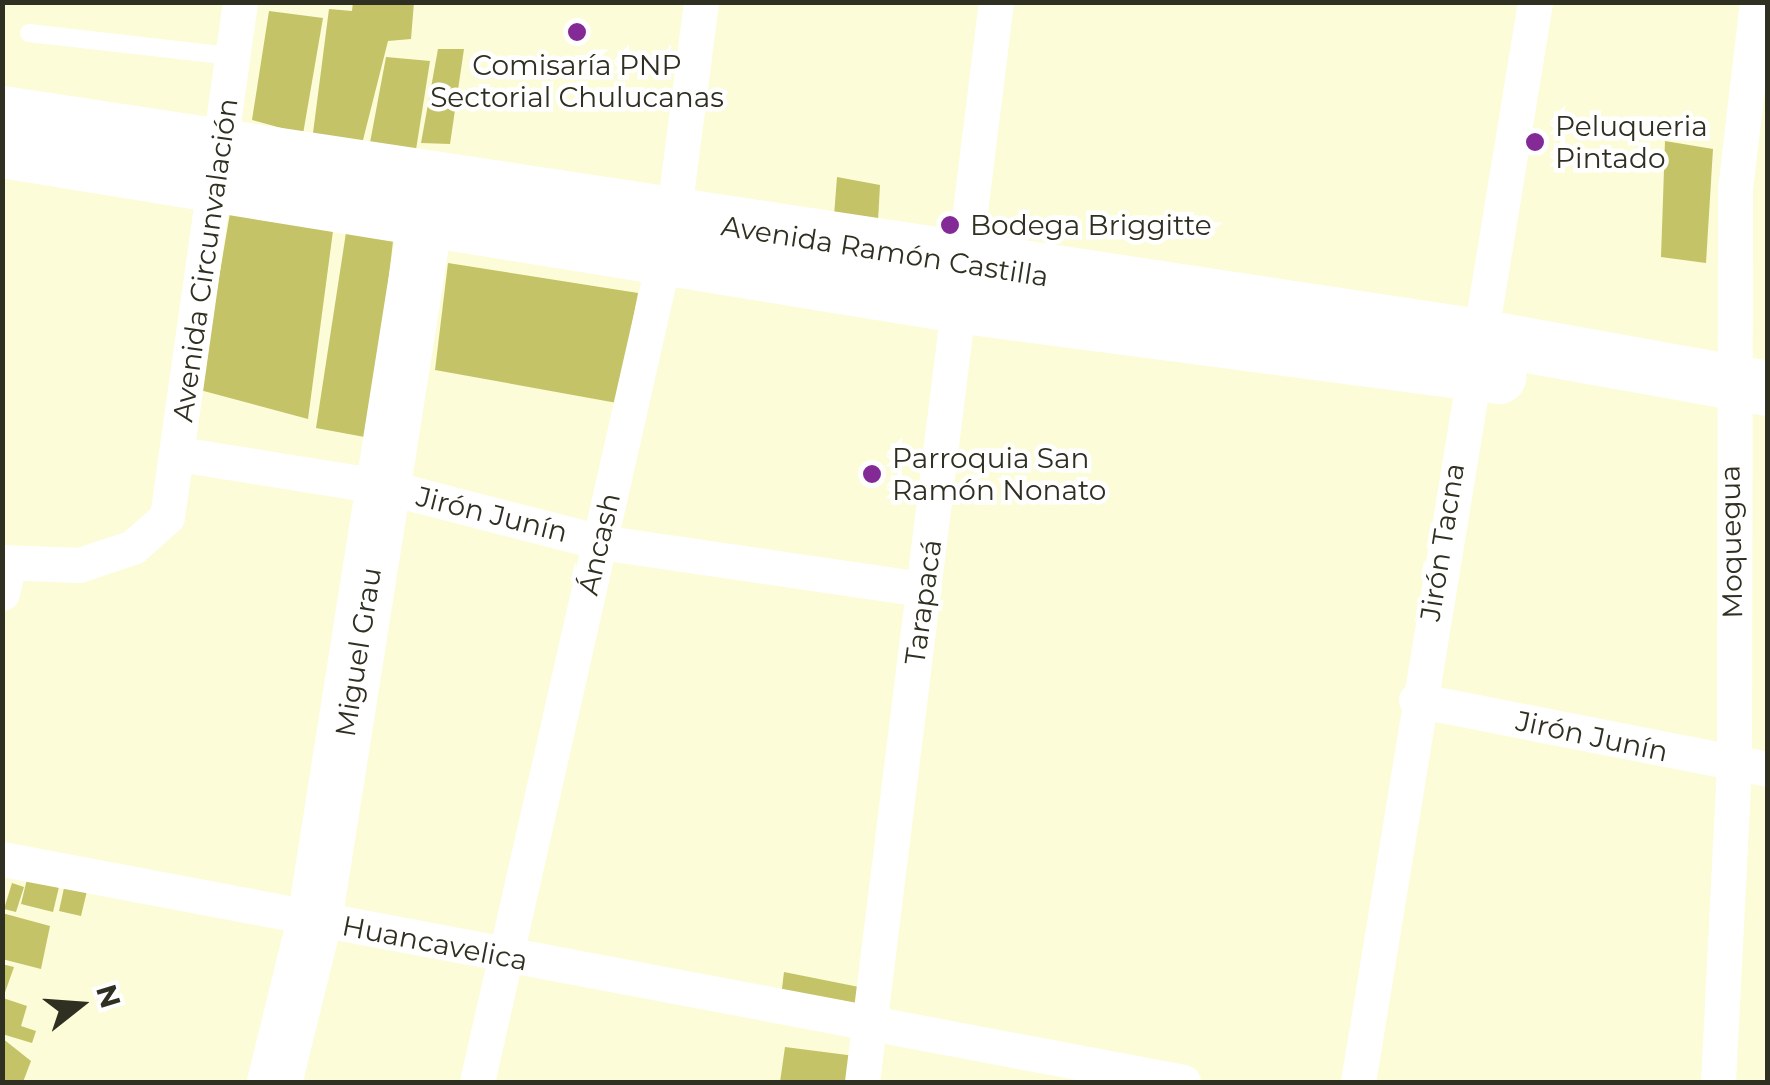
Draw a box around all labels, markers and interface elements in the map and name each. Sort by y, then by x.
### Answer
marker: Comisaría PNP Sectorial Chulucanas [566,21,588,43]
place label: Comisaría PNP Sectorial Chulucanas [430,48,724,114]
street label: Avenida Circunvalación [166,96,244,424]
place label: Peluqueria Pintado [1555,109,1708,175]
marker: Peluqueria Pintado [1524,131,1546,153]
place label: Bodega Briggitte [970,208,1212,242]
street label: Avenida Ramón Castilla [719,209,1051,293]
marker: Bodega Briggitte [939,214,961,236]
place label: Parroquia San Ramón Nonato [892,441,1106,507]
street label: Jirón Tacna [1413,461,1471,623]
marker: Parroquia San Ramón Nonato [861,463,883,485]
street label: Moquegua [1713,465,1749,619]
street label: Jirón Junín [413,479,571,549]
street label: Áncash [571,490,627,598]
street label: Tarapacá [898,537,948,667]
street label: Miguel Grau [328,565,388,739]
street label: Jirón Junín [1513,704,1671,768]
street label: Huancavelica [339,909,531,977]
north arrow [30,955,130,1055]
text: N [89,980,128,1012]

